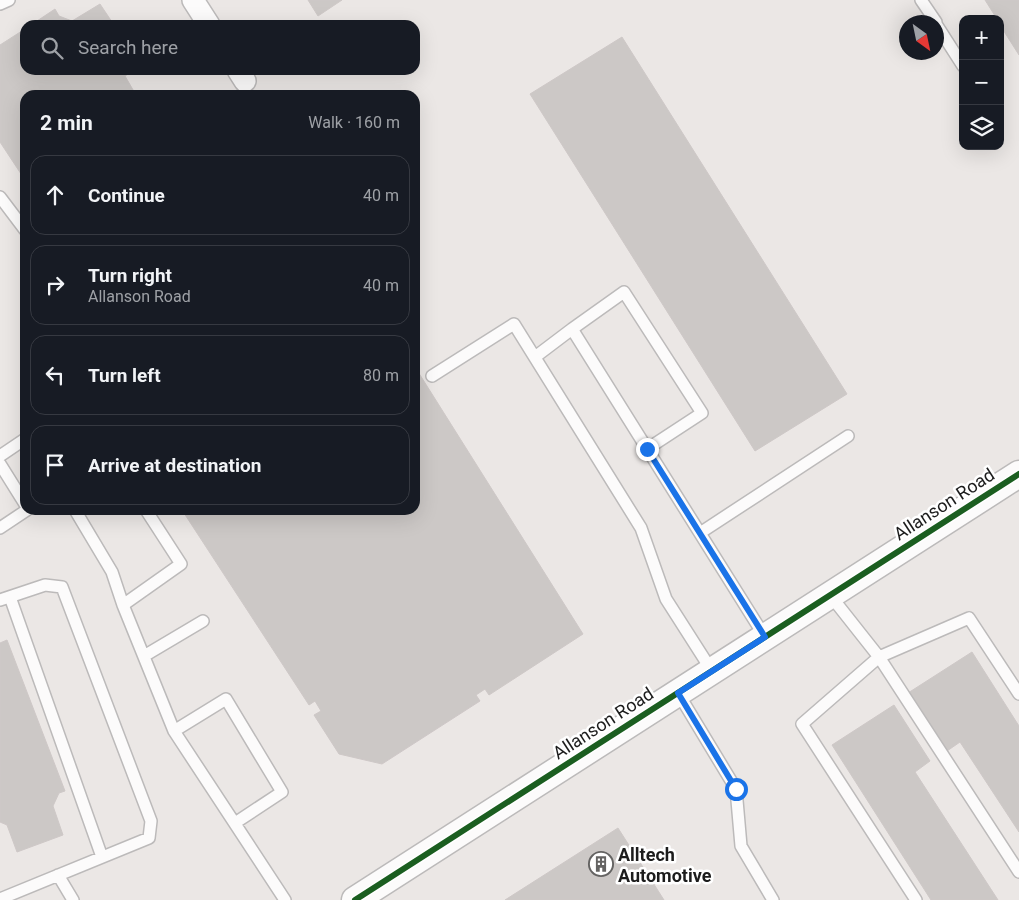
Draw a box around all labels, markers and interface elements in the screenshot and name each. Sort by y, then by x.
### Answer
north arrow [899,15,944,60]
map controls [959,15,1004,150]
button: + [959,15,1004,60]
search box [20,20,420,75]
icon: search [38,34,66,62]
text: Search here [78,36,178,59]
button: − [959,60,1004,105]
button: layers [959,105,1004,150]
text: 2 min [40,111,93,135]
text: Walk · 160 m [308,113,400,132]
icon: ahead [41,181,69,209]
text: Continue [88,184,165,207]
text: 40 m [363,186,399,205]
text: Turn right [88,264,172,287]
icon: right [41,271,69,299]
text: 40 m [363,276,399,295]
text: Allanson Road [88,287,191,306]
icon: left [41,361,69,389]
text: Turn left [88,364,161,387]
text: 80 m [363,366,399,385]
route end [636,438,659,461]
icon: arrive [41,451,69,479]
text: Arrive at destination [88,454,261,477]
street label: Allanson Road [890,464,998,544]
street label: Allanson Road [549,683,657,763]
route start [725,778,748,801]
place label: Alltech Automotive [618,844,712,886]
building icon: Alltech Automotive [588,851,614,877]

